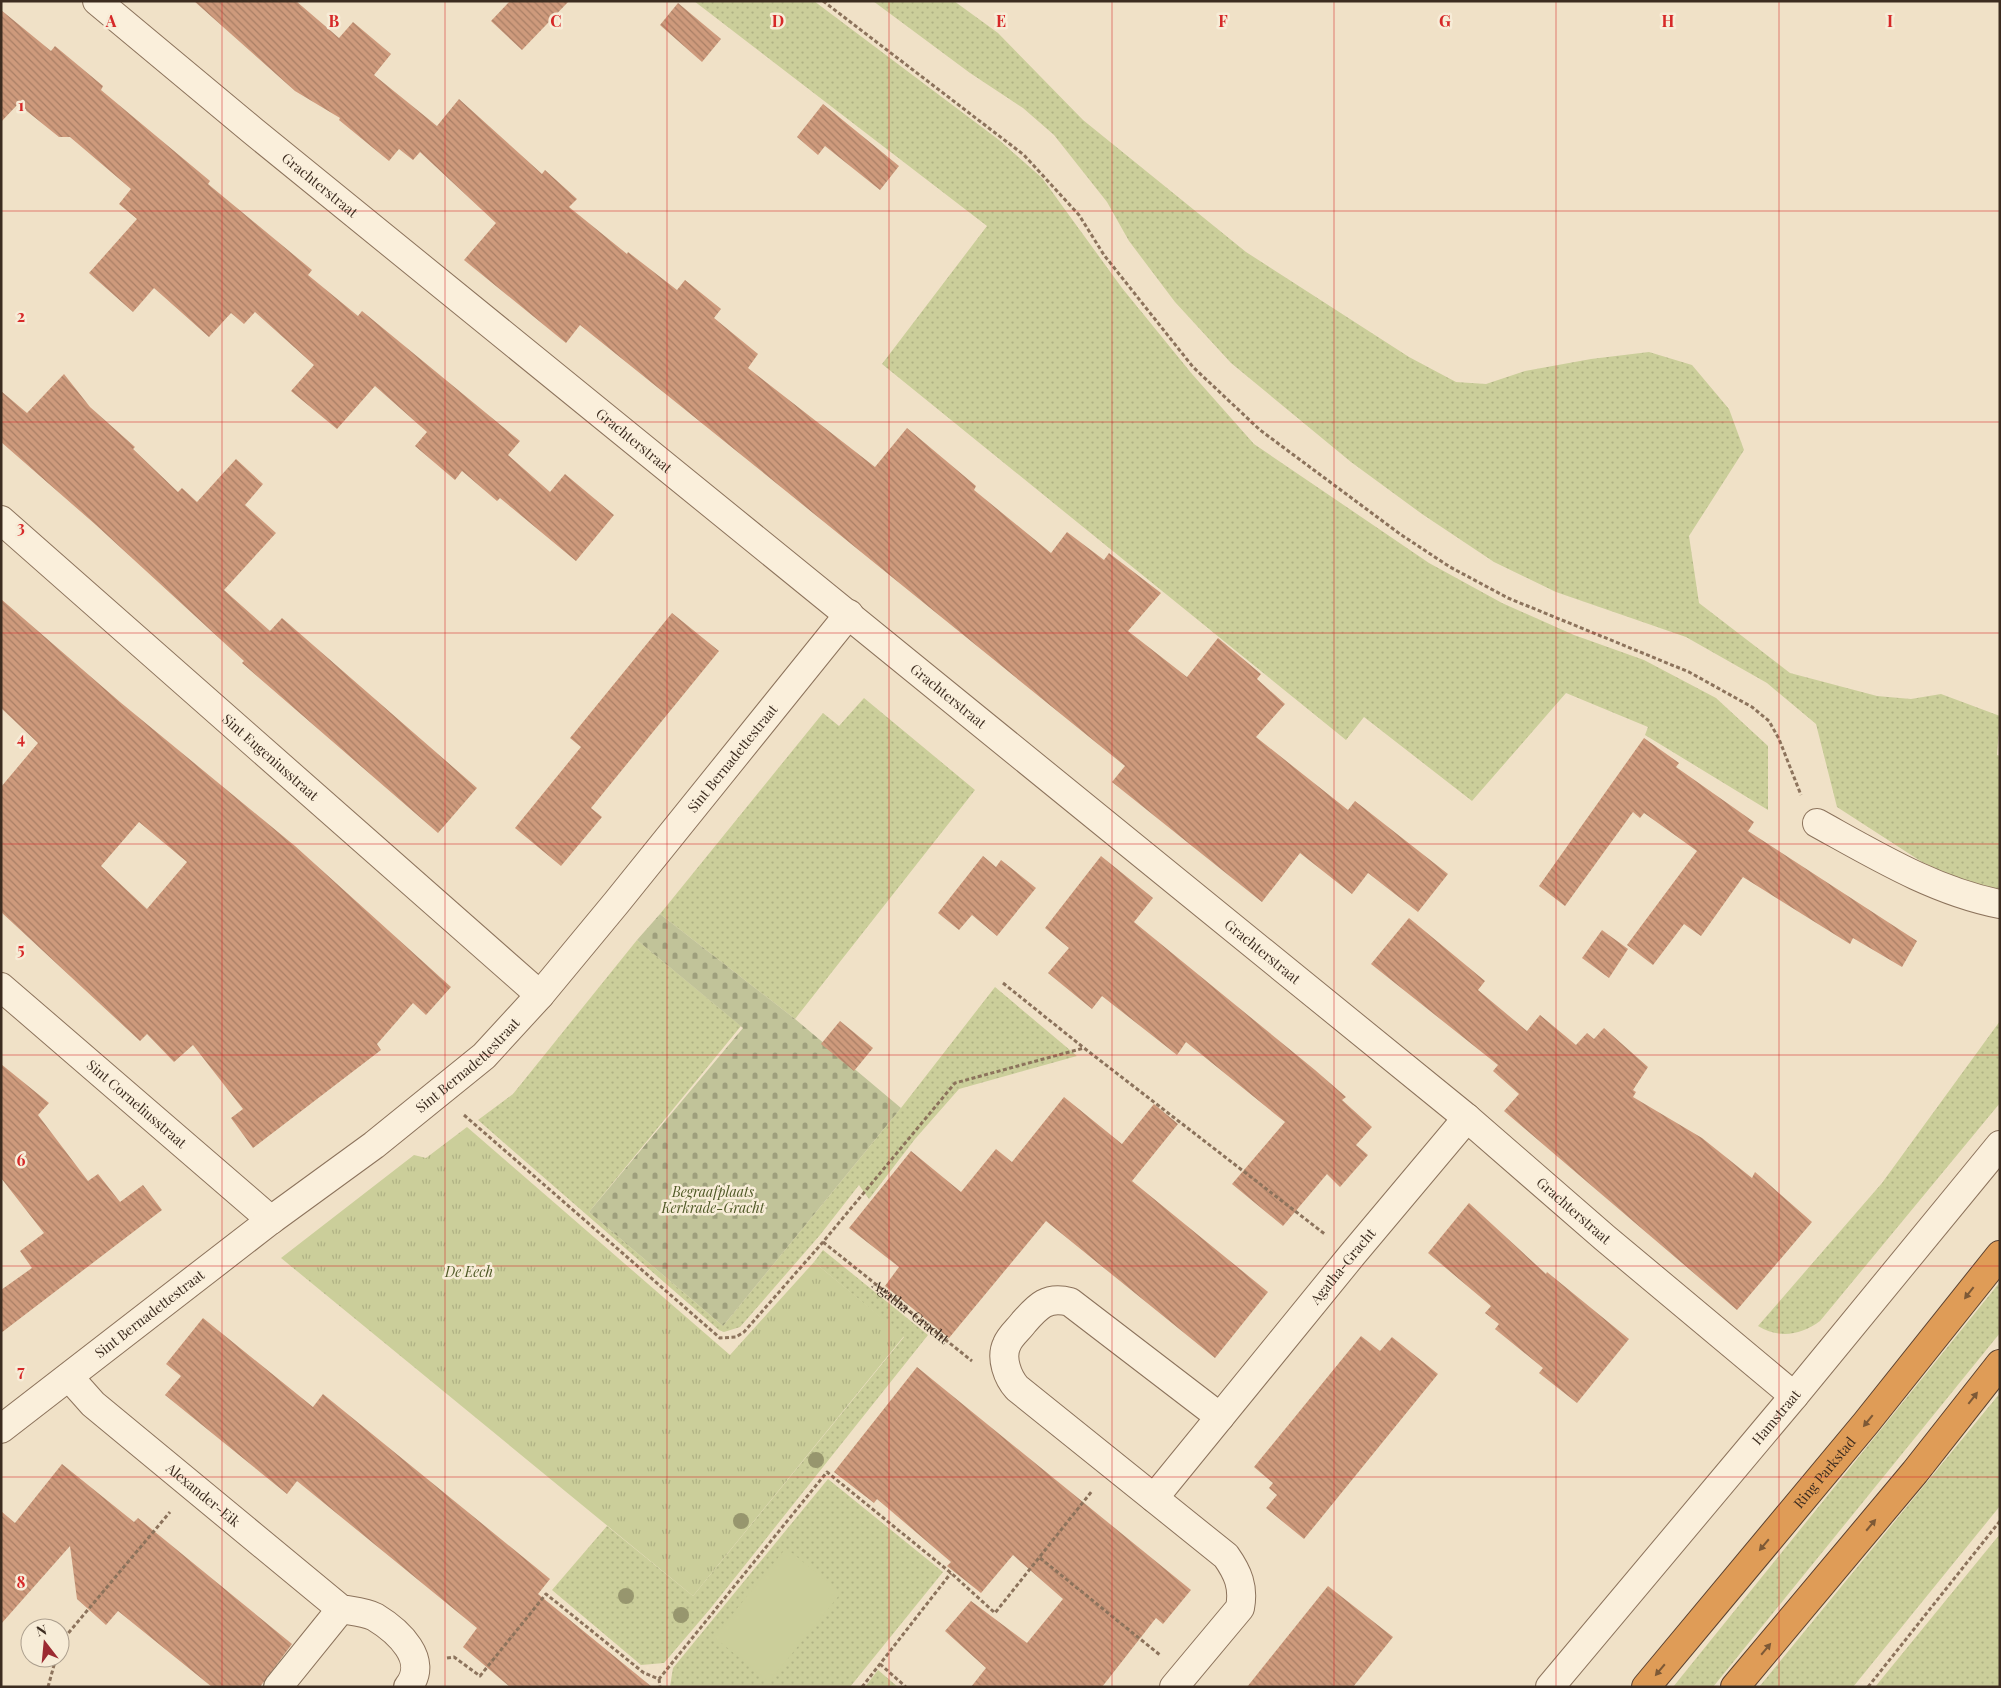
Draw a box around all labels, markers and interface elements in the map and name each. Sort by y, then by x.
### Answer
text: A [105,10,117,31]
text: B [329,10,340,31]
text: C [550,10,562,31]
text: D [772,10,784,31]
text: E [996,10,1006,31]
text: F [1218,10,1228,31]
text: G [1439,10,1451,31]
text: H [1662,10,1675,31]
text: I [1887,10,1893,31]
text: 1 [18,94,24,115]
street label: Grachterstraat [278,148,363,222]
text: 2 [17,305,25,326]
street label: Grachterstraat [592,404,677,478]
text: 3 [17,516,25,537]
street label: Grachterstraat [906,659,991,733]
street label: Sint Bernadettestraat [683,699,782,816]
street label: Sint Eugeniusstraat [218,709,324,805]
text: 4 [17,727,25,748]
street label: Grachterstraat [1221,915,1306,989]
text: 5 [17,938,25,959]
street label: Sint Bernadettestraat [411,1013,524,1117]
street label: Sint Corneliusstraat [83,1055,192,1153]
text: 6 [17,1149,26,1170]
street label: Grachterstraat [1533,1173,1616,1249]
park label: Begraafplaats Kerkrade-Gracht [660,1182,766,1217]
street label: Agatha-Gracht [1305,1223,1380,1309]
park label: De Eech [444,1262,493,1281]
street label: Sint Bernadettestraat [91,1264,209,1362]
street label: Agatha-Gracht [868,1274,954,1349]
one-way arrow [1964,1286,1975,1299]
text: 7 [17,1360,25,1381]
street label: Hamstraat [1747,1385,1805,1448]
one-way arrow [1967,1392,1978,1405]
one-way arrow [1863,1414,1874,1427]
street label: Ring Parkstad [1789,1433,1860,1512]
street label: Alexander-Eik [162,1458,245,1531]
one-way arrow [1865,1519,1876,1532]
one-way arrow [1759,1539,1770,1552]
text: 8 [17,1571,26,1592]
north arrow [20,1618,70,1668]
text: N [34,1619,49,1641]
one-way arrow [1761,1643,1772,1656]
one-way arrow [1655,1664,1666,1676]

